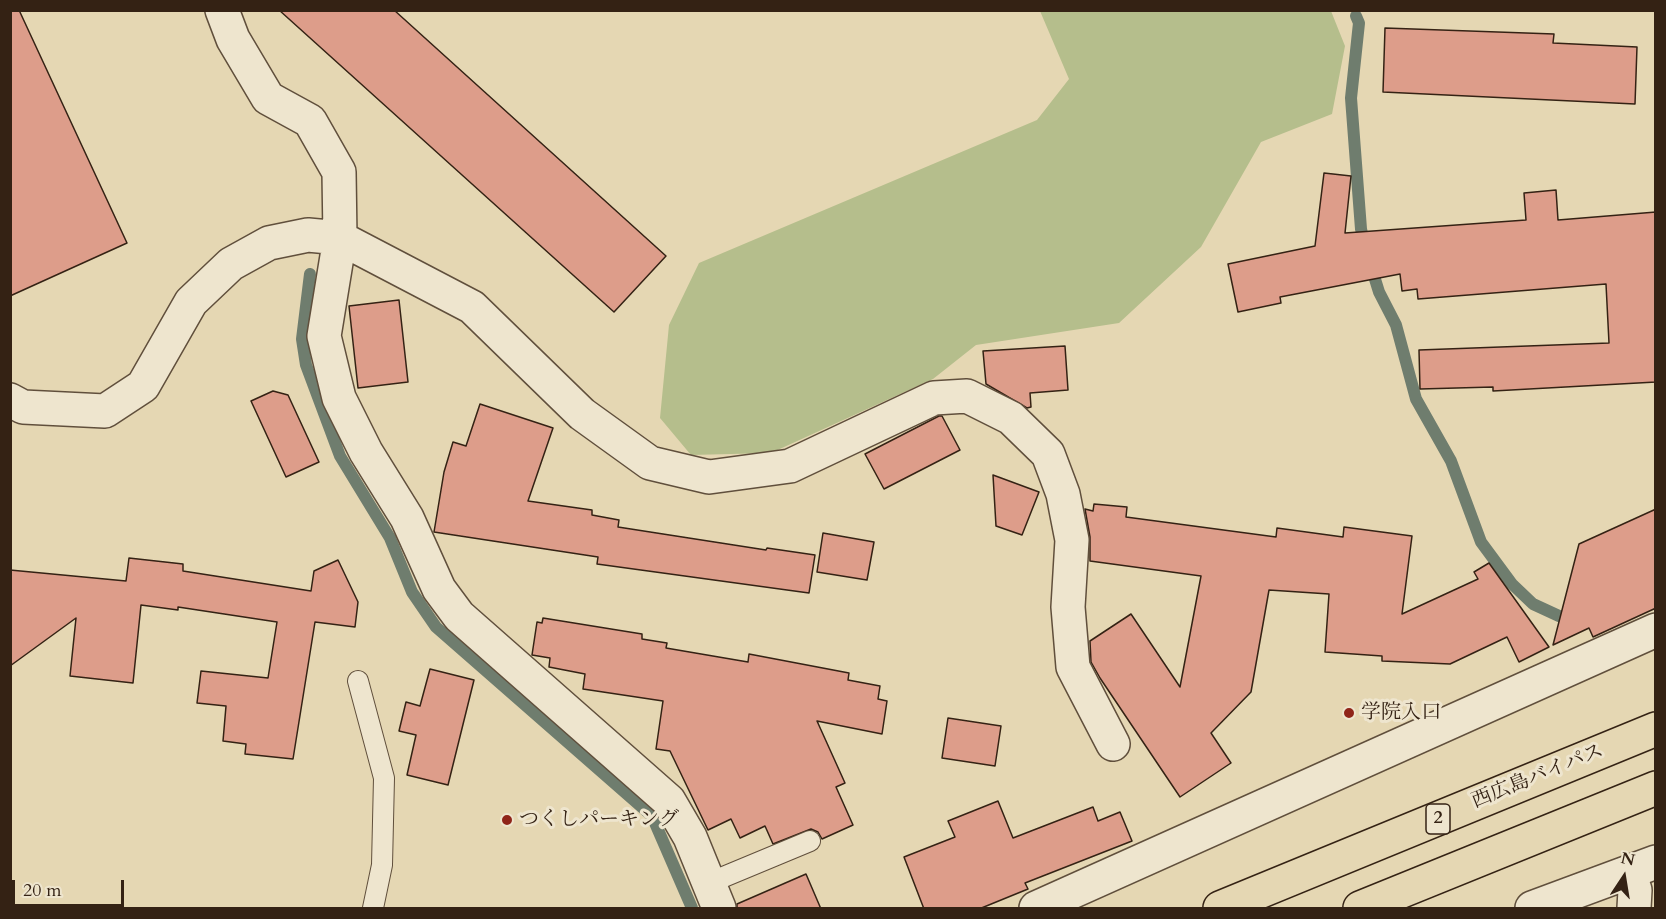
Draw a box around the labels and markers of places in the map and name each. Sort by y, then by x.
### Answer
place label: 学院入口 [1361,701,1441,725]
marker: 学院入口 [1342,706,1356,720]
place label: つくしパーキング [519,808,679,832]
marker: つくしパーキング [500,813,514,827]

